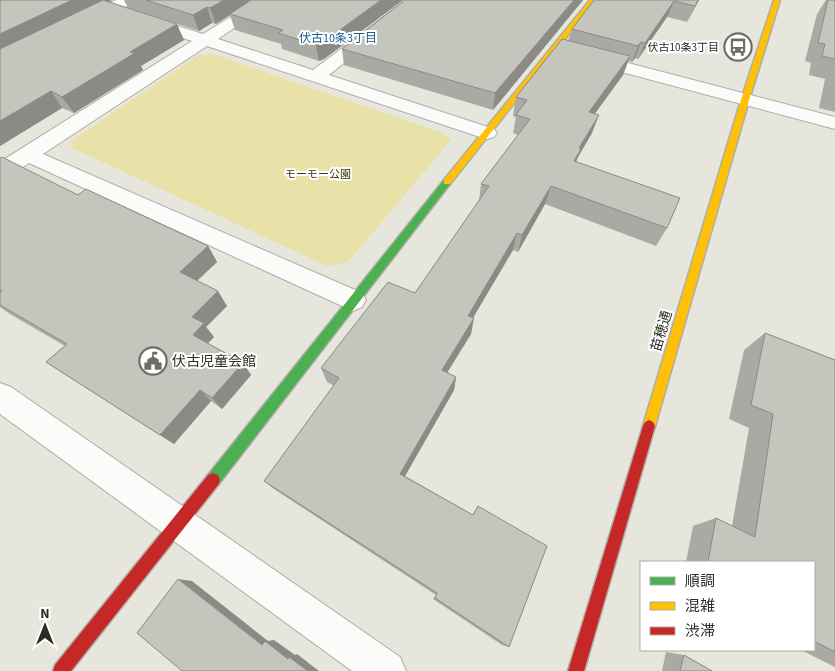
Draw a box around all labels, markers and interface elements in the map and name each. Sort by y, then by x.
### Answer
district label: 伏古10条3丁目 [299,30,377,47]
bus stop icon: 伏古10条3丁目 [723,32,753,62]
place label: 伏古10条3丁目 [648,40,719,55]
park label: モーモー公園 [285,167,351,182]
street label: 苗穂通 [646,308,678,354]
public building icon: 伏古児童会館 [138,346,168,376]
place label: 伏古児童会館 [172,352,256,372]
legend [640,561,815,651]
text: 順調 [685,571,715,592]
text: 混雑 [685,596,715,617]
north arrow [20,601,70,651]
text: N [40,604,50,624]
text: 渋滞 [685,621,715,642]

